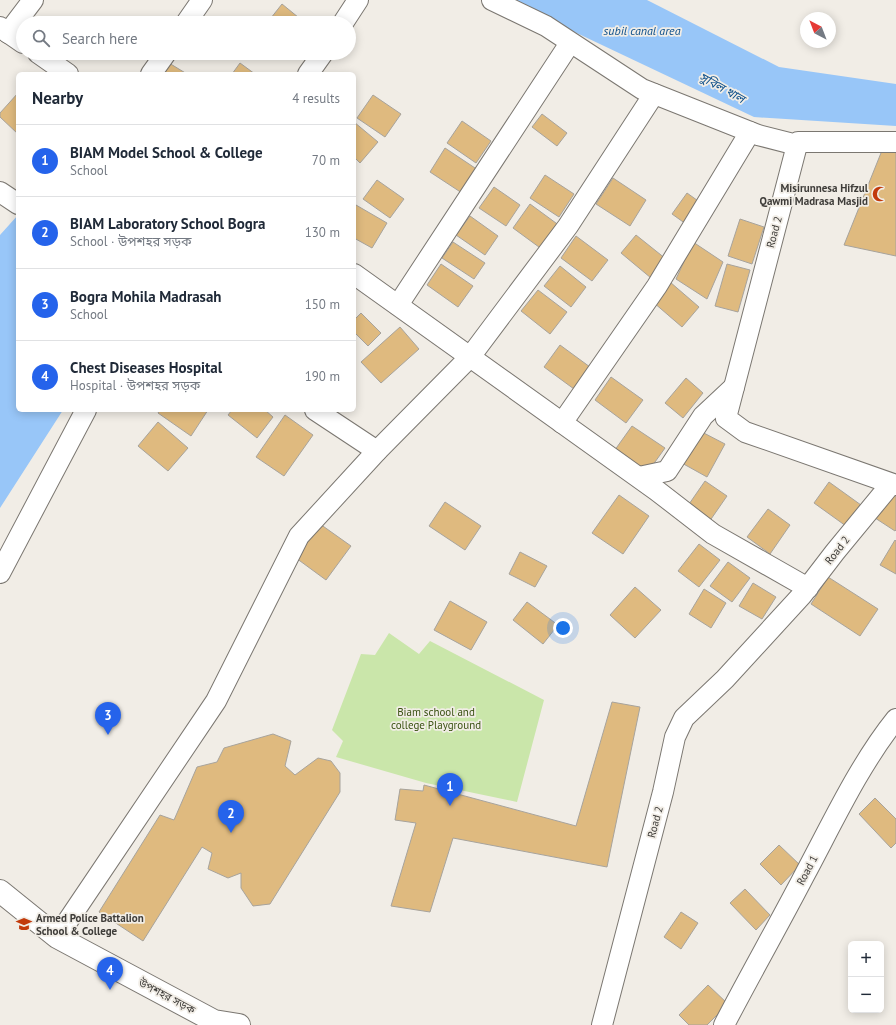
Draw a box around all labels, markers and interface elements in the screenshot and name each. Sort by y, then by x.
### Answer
north arrow [800,12,836,48]
search box [16,16,356,60]
water label: subil canal area [604,23,681,38]
icon: search [30,27,52,49]
text: Search here [62,29,138,48]
water label: সুবিল খাল [697,69,750,107]
text: Nearby [32,87,83,109]
text: 4 results [292,90,340,107]
text: BIAM Model School & College [70,143,263,162]
text: 1 [41,152,49,169]
text: 70 m [312,152,340,169]
text: School [70,162,108,179]
place label: Misirunnesa Hifzul Qawmi Madrasa Masjid [760,181,869,208]
mosque icon: Misirunnesa Hifzul Qawmi Madrasa Masjid [871,185,889,203]
text: BIAM Laboratory School Bogra [70,214,265,233]
street label: Road 2 [763,215,785,249]
text: 2 [41,224,49,241]
text: 130 m [305,224,340,241]
text: School · উপশহর সড়ক [70,233,191,250]
text: Bogra Mohila Madrasah [70,287,222,306]
text: 3 [41,296,49,313]
text: 150 m [305,296,340,313]
text: School [70,306,108,323]
text: Chest Diseases Hospital [70,358,222,377]
text: 4 [41,368,49,385]
text: 190 m [305,368,340,385]
text: Hospital · উপশহর সড়ক [70,377,200,394]
street label: Road 2 [822,533,852,567]
your location [553,618,573,638]
pin: 3 [95,702,121,735]
park label: Biam school and college Playground [391,705,481,732]
pin: 1 [437,773,463,806]
pin: 2 [218,800,244,833]
street label: Road 2 [644,805,666,839]
street label: Road 1 [793,852,821,888]
place label: Armed Police Battalion School & College [36,911,144,938]
school or university icon: Armed Police Battalion School & College [15,915,33,933]
map controls [848,941,884,1013]
button: + [848,941,884,977]
pin: 4 [97,957,123,990]
street label: উপশহর সড়ক [135,975,198,1017]
button: − [848,977,884,1013]

